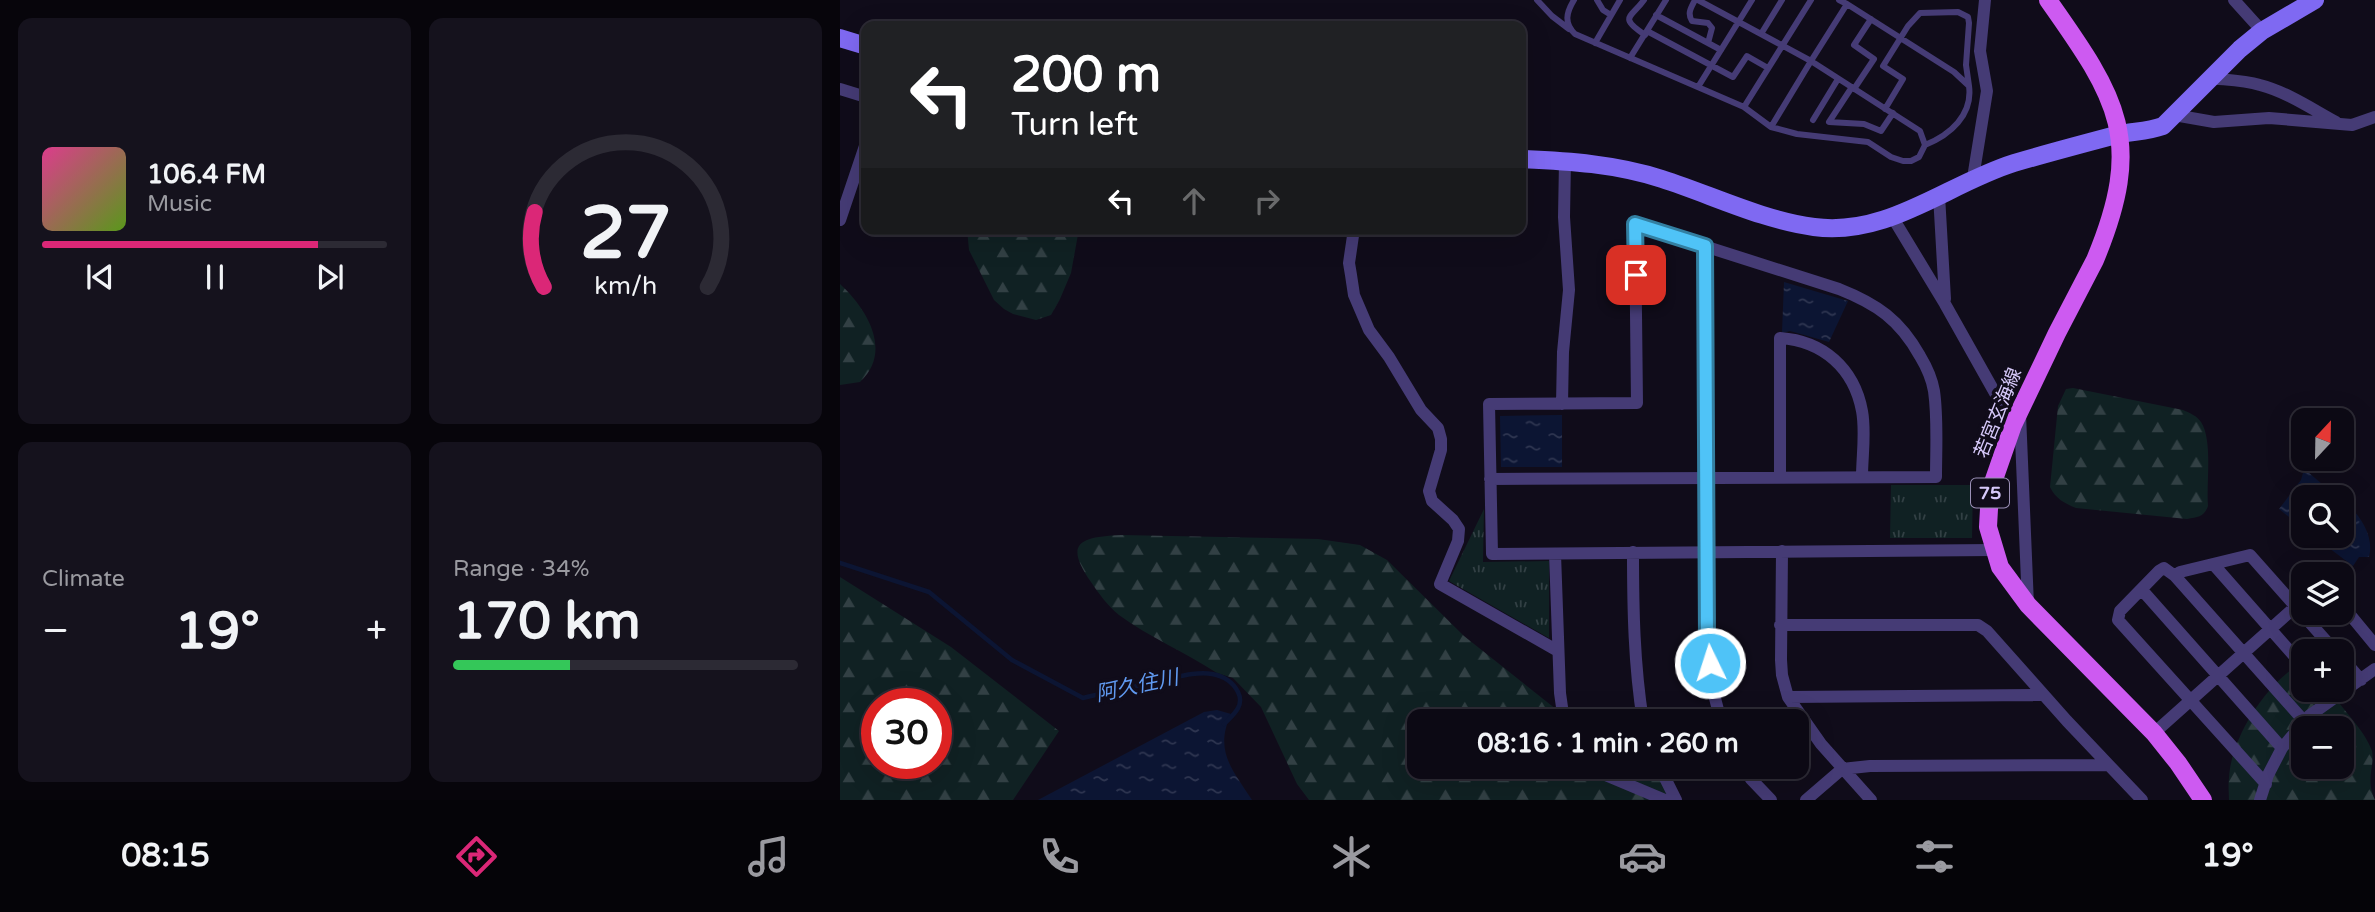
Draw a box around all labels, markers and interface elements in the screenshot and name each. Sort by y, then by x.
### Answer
text: 200 m [1011,46,1161,105]
icon: left [896,49,987,140]
text: Turn left [1011,106,1138,144]
text: 106.4 FM [147,159,266,190]
icon: left [1102,182,1140,220]
icon: ahead [1175,182,1213,220]
icon: right [1248,182,1286,220]
text: Music [147,190,212,218]
text: 27 [580,191,671,279]
pin [1606,245,1666,305]
icon: arrive [1617,256,1655,294]
icon: previous [81,258,119,296]
icon: pause [196,258,234,296]
icon: next [311,258,349,296]
text: km/h [594,271,657,301]
street label: 若宮玄海線 [1970,365,2026,461]
north arrow [2291,408,2354,471]
map controls [2291,408,2354,779]
road number: 75 [1971,478,2009,508]
button: search [2291,485,2354,548]
text: Range · 34% [453,555,589,583]
button: layers [2291,562,2354,625]
text: Climate [42,565,125,593]
text: 170 km [453,590,641,653]
text: 19° [175,600,260,663]
text: − [42,608,69,654]
text: + [366,608,387,654]
position arrow [1673,626,1747,700]
button: + [2291,639,2354,702]
water label: 阿久住川 [1093,665,1183,707]
speed limit sign: 30 [861,688,952,779]
button: − [2291,716,2354,779]
text: 08:16 · 1 min · 260 m [1477,728,1739,759]
icon: directions [452,832,501,881]
icon: music [744,832,793,881]
icon: phone [1035,832,1084,881]
icon: climate [1327,832,1376,881]
icon: car [1618,832,1667,881]
icon: filters [1910,832,1959,881]
text: 08:15 [121,837,210,875]
text: 19° [2201,837,2254,875]

